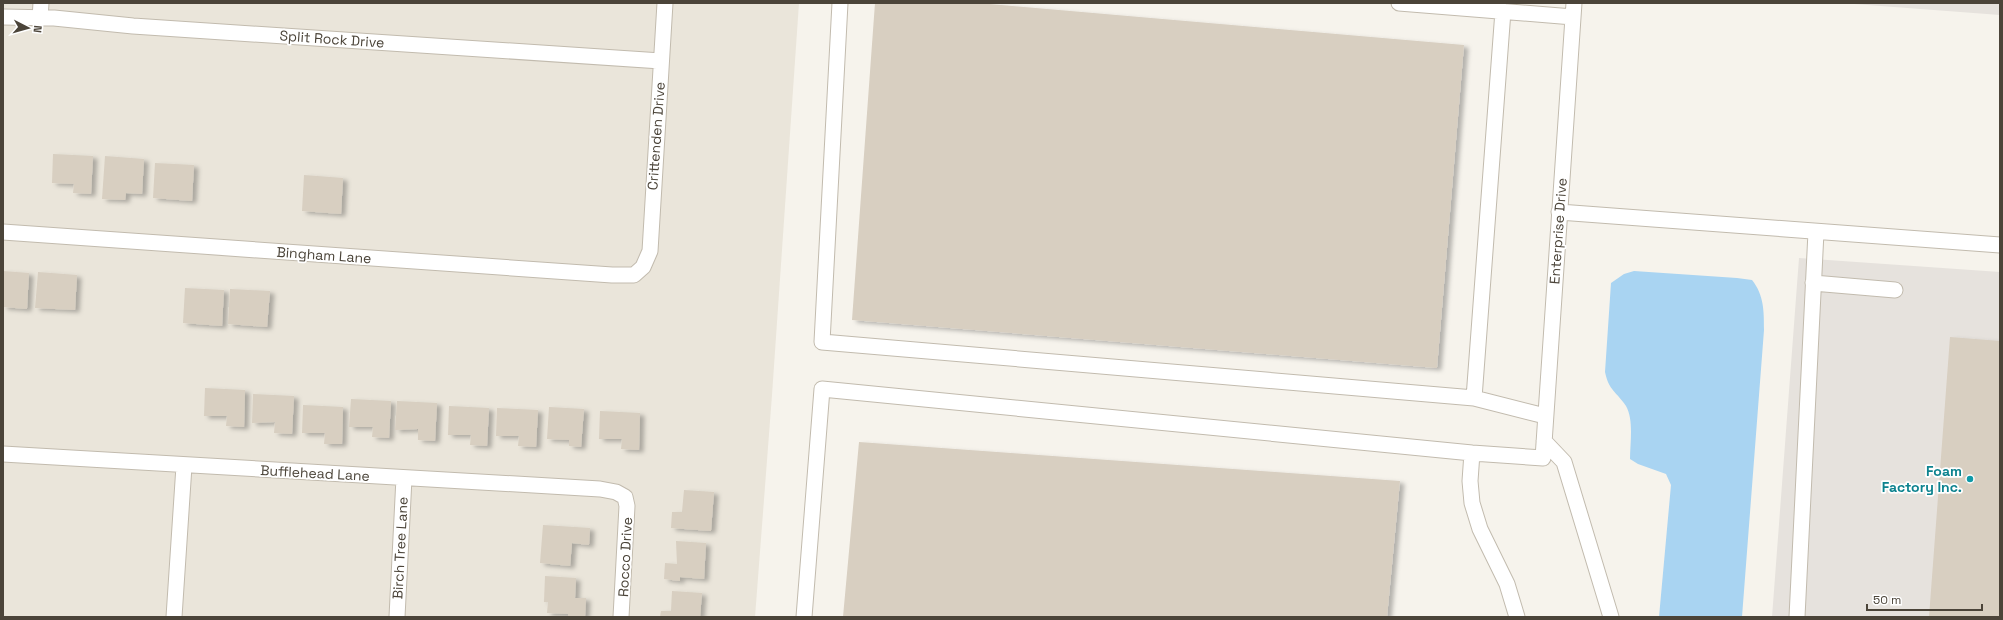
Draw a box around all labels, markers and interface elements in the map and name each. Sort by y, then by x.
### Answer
north arrow [8,8,48,48]
text: N [31,25,45,33]
street label: Split Rock Drive [279,26,385,52]
street label: Crittenden Drive [643,81,669,191]
street label: Enterprise Drive [1545,177,1571,285]
street label: Bingham Lane [276,243,372,267]
street label: Bufflehead Lane [260,461,370,485]
place label: Foam Factory Inc. [1882,462,1962,496]
marker: Foam Factory Inc. [1965,474,1975,484]
street label: Birch Tree Lane [388,496,412,600]
street label: Rocco Drive [614,517,636,597]
scale bar [1867,586,1982,612]
text: 50 m [1873,592,1901,608]

